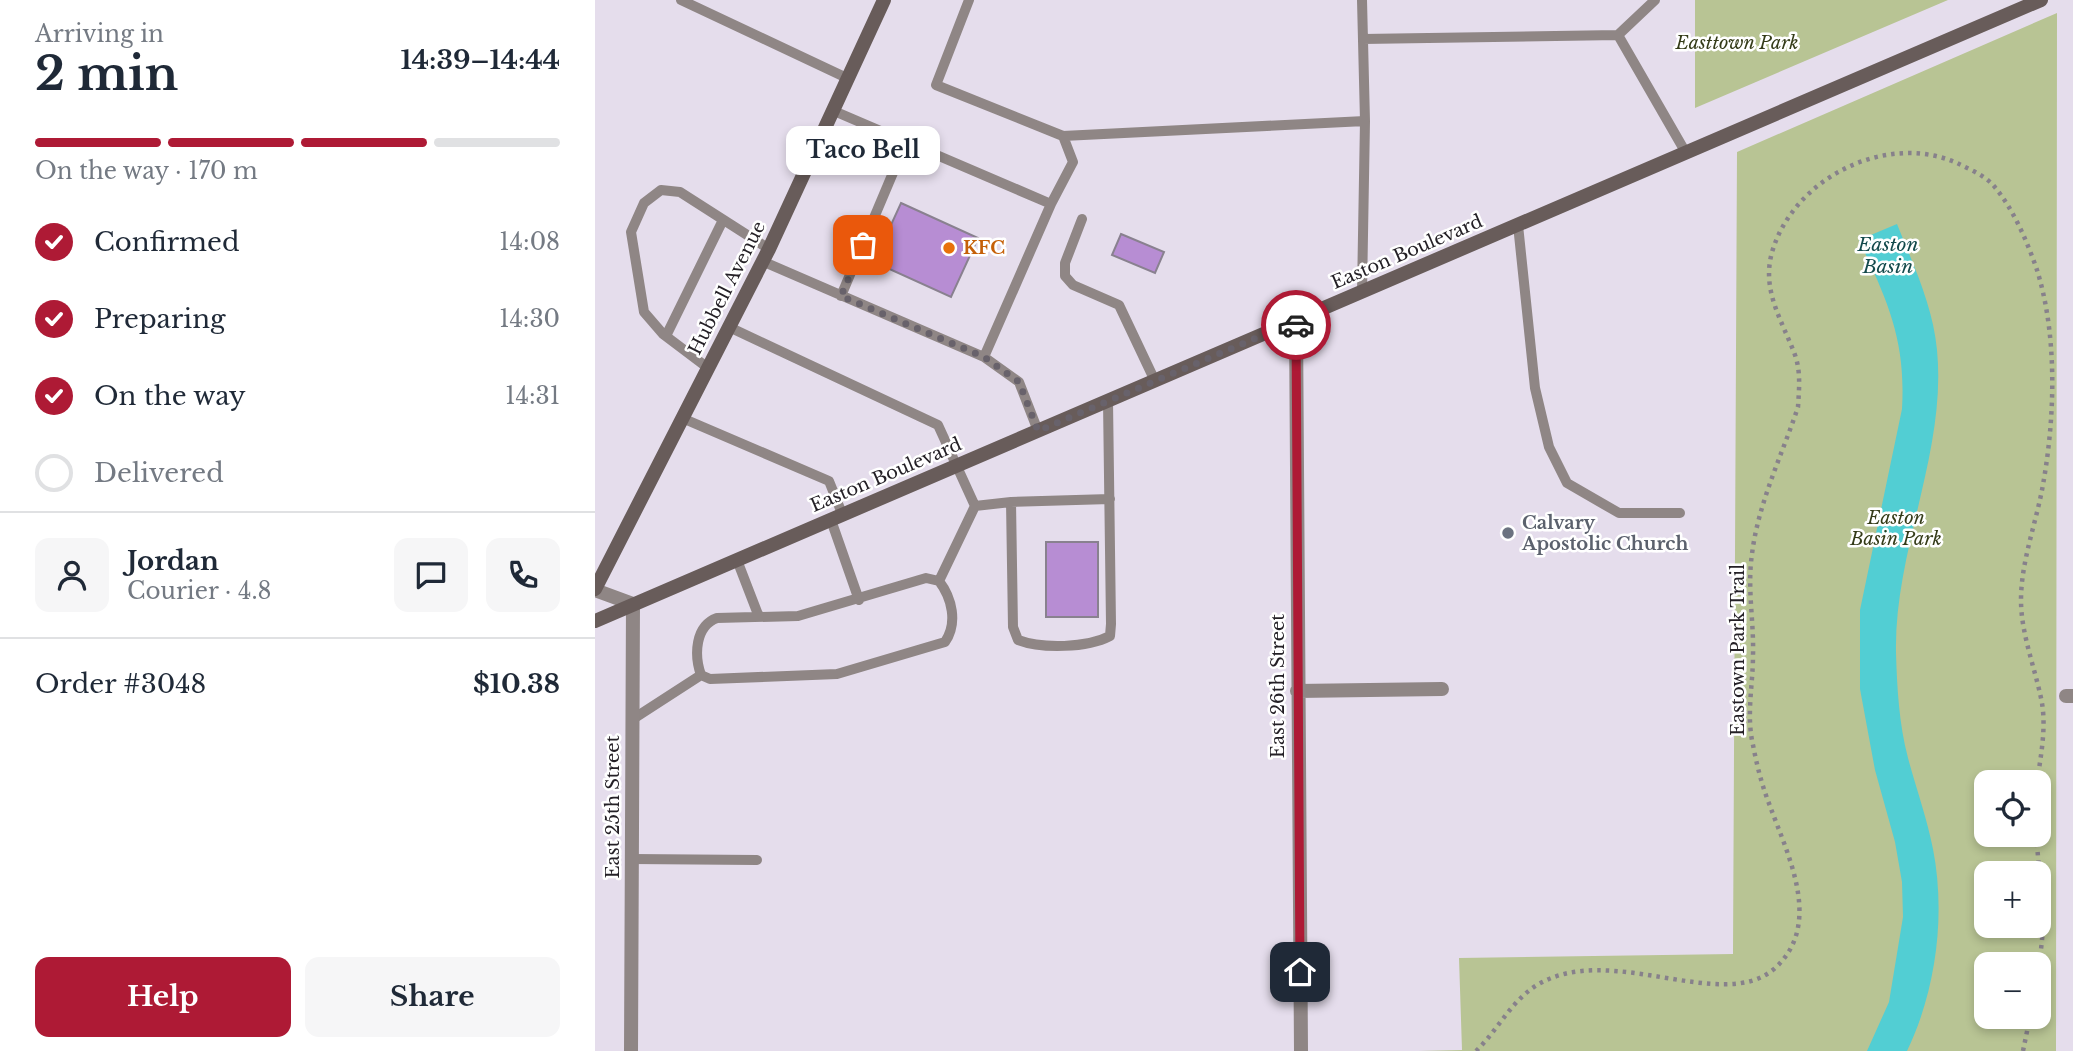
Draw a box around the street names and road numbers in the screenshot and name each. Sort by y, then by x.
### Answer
street label: Easton Boulevard [1328,210,1486,294]
street label: Hubbell Avenue [684,218,770,358]
street label: Easton Boulevard [807,433,965,517]
street label: Eastown Park Trail [1727,564,1749,736]
street label: East 26th Street [1267,614,1289,758]
street label: East 25th Street [602,735,624,879]

